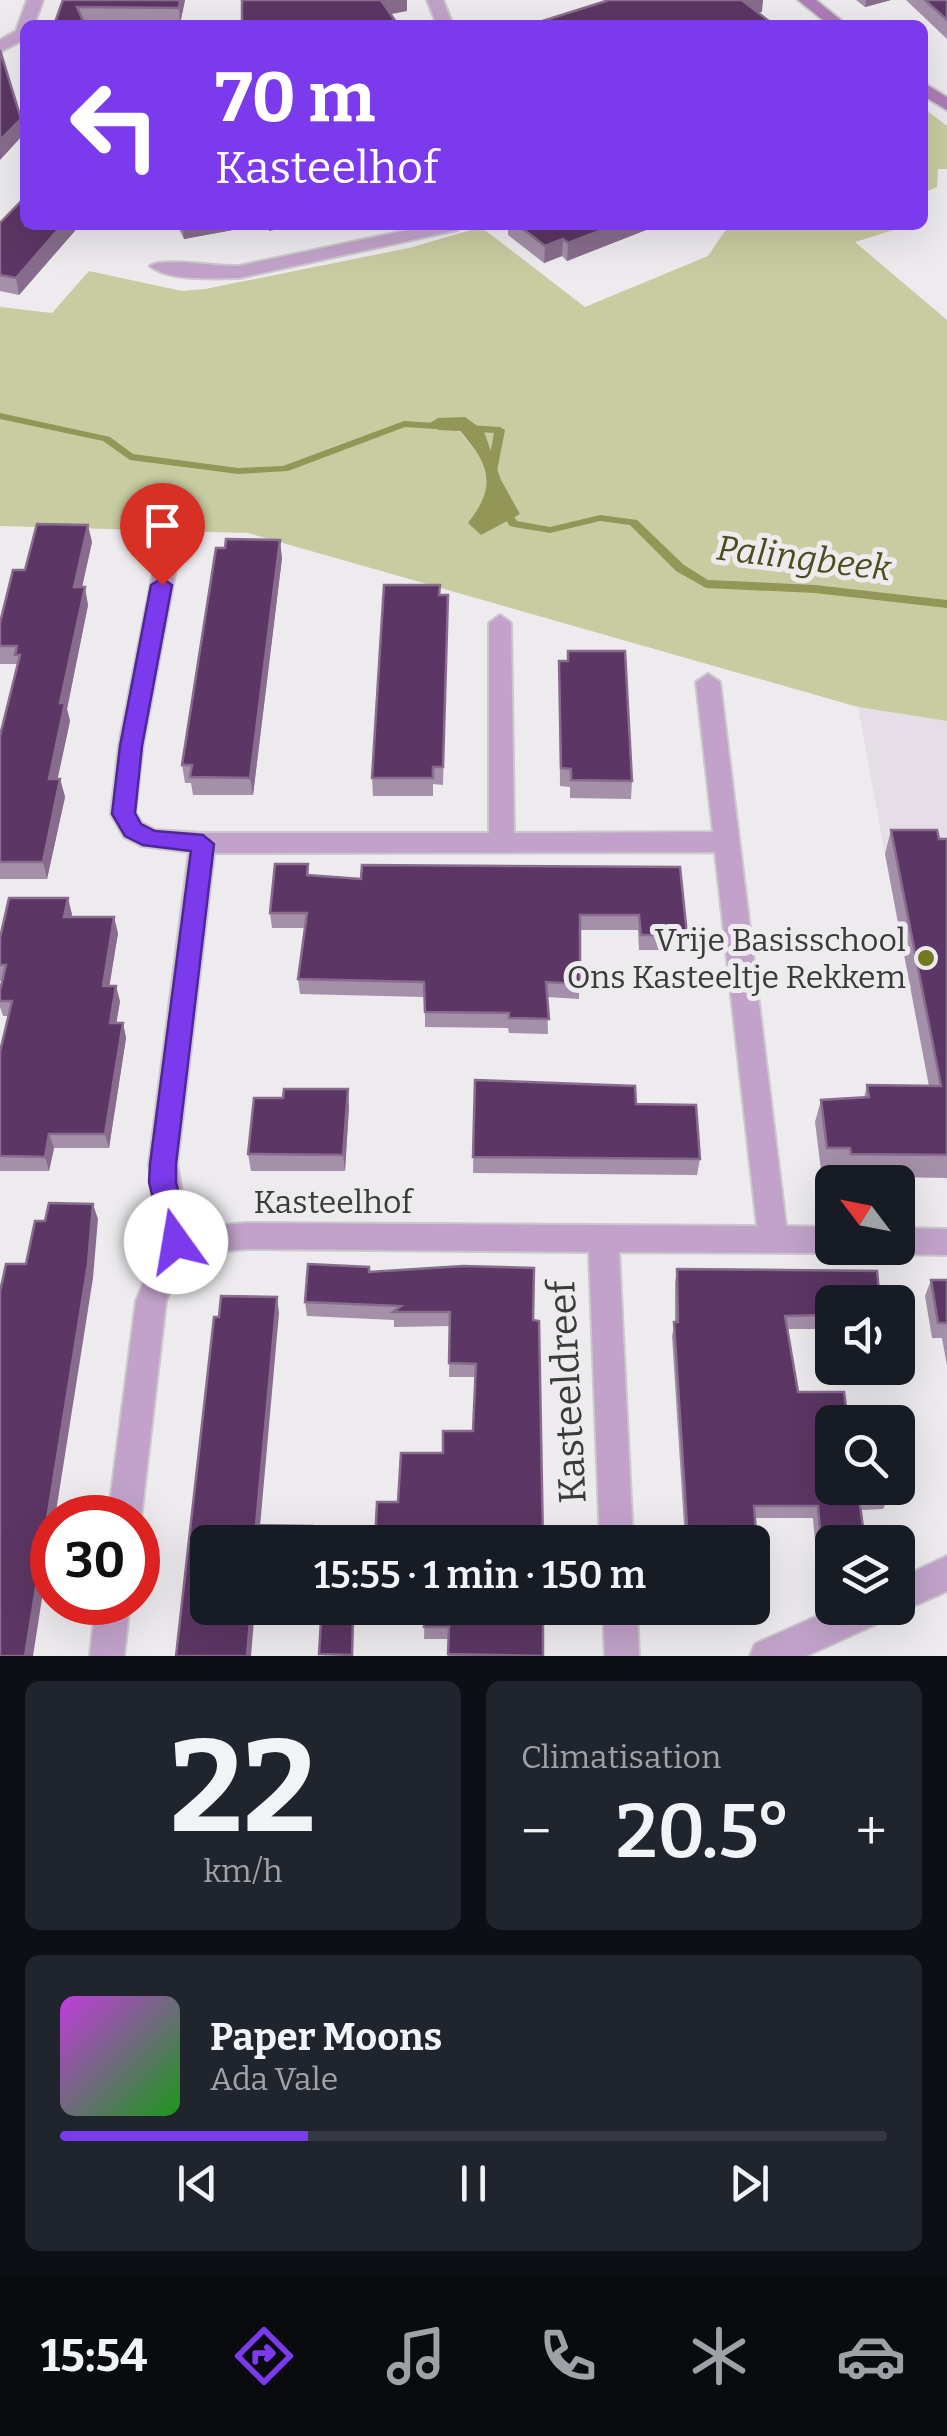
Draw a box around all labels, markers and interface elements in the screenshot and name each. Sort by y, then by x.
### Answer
text: 70 m [215,56,375,140]
icon: left [50,60,180,190]
text: Kasteelhof [215,141,439,195]
pin [120,483,205,586]
icon: arrive [135,498,190,553]
water label: Palingbeek [714,526,895,590]
place label: Vrije Basisschool Ons Kasteeltje Rekkem [567,921,906,996]
marker: Vrije Basisschool Ons Kasteeltje Rekkem [915,947,937,969]
north arrow [815,1165,915,1265]
map controls [815,1165,915,1625]
street label: Kasteelhof [254,1183,414,1221]
position arrow [124,1190,228,1294]
street label: Kasteeldreef [538,1277,596,1505]
button: sound [815,1285,915,1385]
button: search [815,1405,915,1505]
speed limit sign: 30 [30,1495,160,1625]
button: layers [815,1525,915,1625]
text: 15:55 · 1 min · 150 m [314,1552,646,1598]
text: 22 [170,1709,316,1865]
text: Climatisation [521,1738,721,1776]
text: 20.5° [616,1787,791,1877]
text: − [521,1799,551,1865]
text: + [856,1799,887,1865]
text: km/h [203,1852,283,1890]
text: Paper Moons [210,2014,442,2060]
text: Ada Vale [210,2060,338,2098]
icon: previous [170,2156,225,2211]
icon: pause [446,2156,501,2211]
icon: next [722,2156,777,2211]
icon: directions [229,2321,299,2391]
icon: music [381,2321,451,2391]
icon: phone [533,2321,603,2391]
icon: climate [684,2321,754,2391]
icon: car [836,2321,906,2391]
text: 15:54 [41,2329,147,2383]

